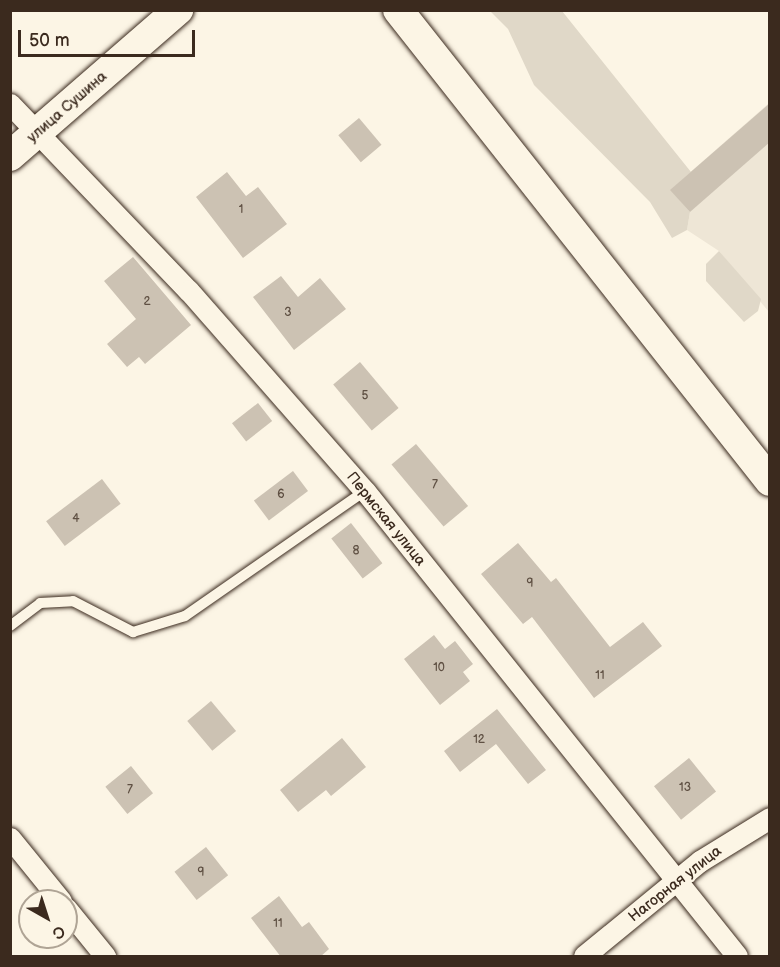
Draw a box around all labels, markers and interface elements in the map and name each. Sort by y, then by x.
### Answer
scale bar [21,18,198,56]
text: 50 m [29,30,70,51]
street label: улица Сушина [23,67,111,147]
house number: 1 [239,203,243,217]
house number: 2 [143,295,151,309]
house number: 3 [284,306,292,320]
house number: 5 [362,389,368,403]
street label: Пермская улица [343,468,429,570]
house number: 7 [432,478,438,492]
house number: 6 [277,488,285,502]
house number: 4 [72,512,80,526]
house number: 8 [353,544,359,558]
house number: 9 [527,577,533,591]
house number: 10 [433,661,445,675]
house number: 11 [595,669,605,683]
house number: 12 [473,733,485,747]
house number: 13 [679,781,691,795]
house number: 7 [127,783,133,797]
street label: Нагорная улица [625,842,725,926]
house number: 9 [198,866,204,880]
north arrow [18,889,78,949]
house number: 11 [273,917,283,931]
text: С [48,921,69,943]

